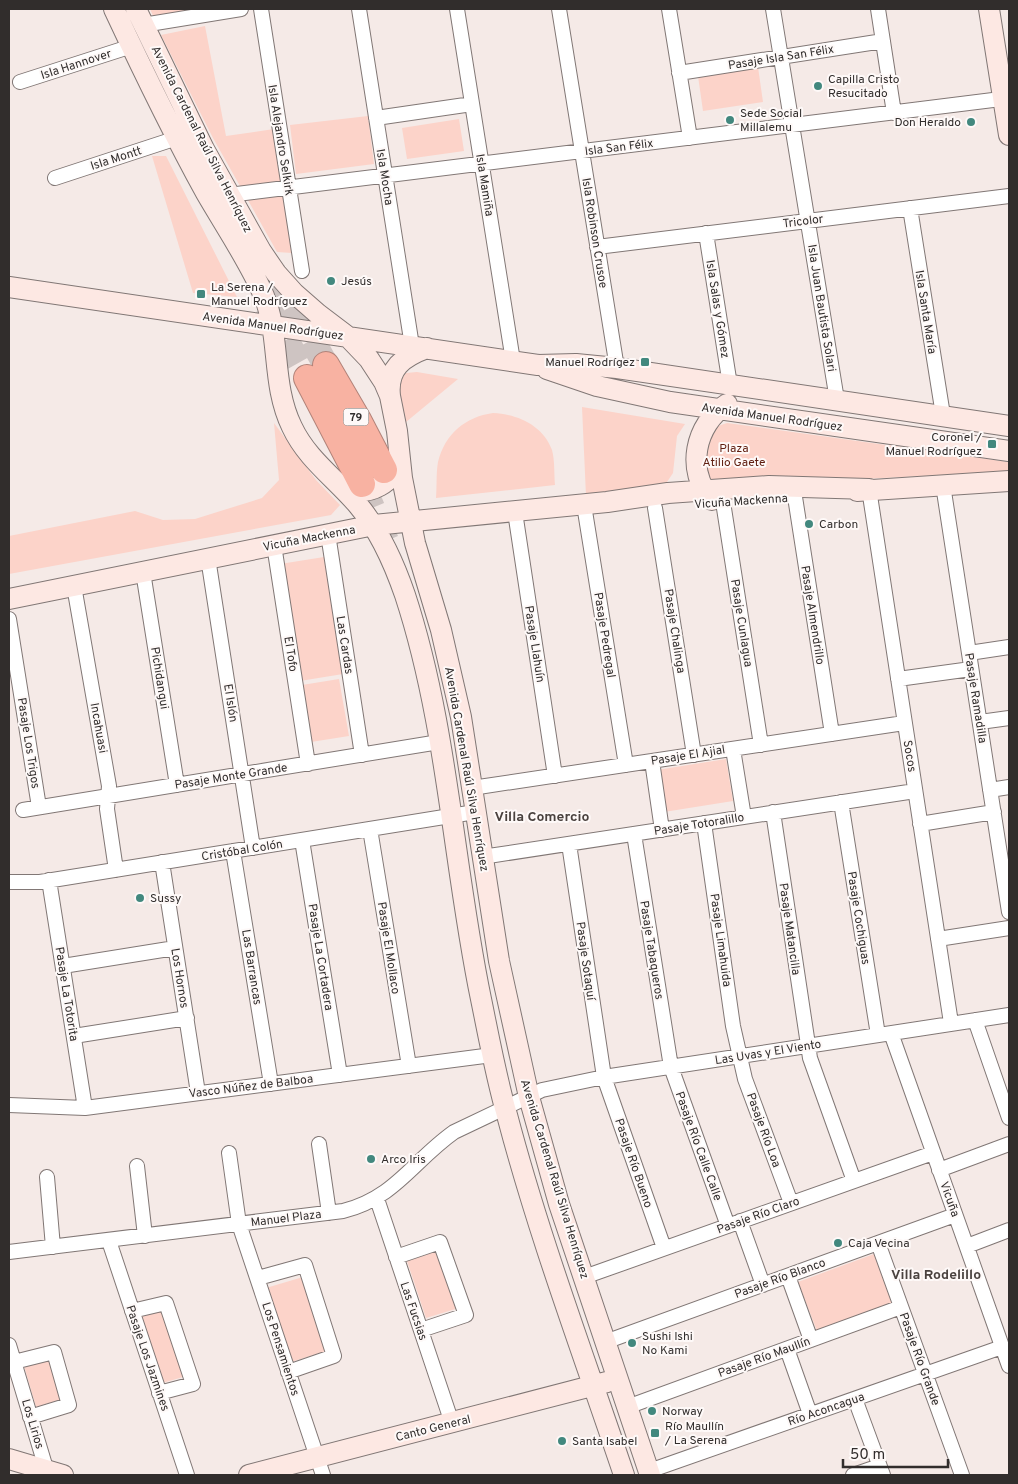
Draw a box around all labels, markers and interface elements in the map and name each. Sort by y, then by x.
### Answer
street label: Pasaje Isla San Félix [727,42,835,74]
street label: Avenida Cardenal Raúl Silva Henríquez [147,43,255,236]
street label: Isla Hannover [39,46,114,84]
place label: Capilla Cristo Resucitado [828,72,900,102]
marker: Capilla Cristo Resucitado [812,80,824,92]
street label: Isla Alejandro Selkirk [263,83,297,197]
place label: Sede Social Millalemu [740,106,802,136]
marker: Sede Social Millalemu [724,114,736,126]
place label: Don Heraldo [894,115,961,131]
marker: Don Heraldo [965,116,977,128]
street label: Isla San Félix [584,136,654,160]
street label: Isla Montt [89,143,144,175]
street label: Isla Mocha [372,148,396,206]
street label: Isla Mamiña [471,153,497,218]
street label: Isla Robinson Crusoe [577,177,611,290]
street label: Tricolor [782,212,825,232]
street label: Isla Juan Bautista Solari [803,243,839,373]
street label: Isla Salas y Gómez [701,259,733,359]
street label: Isla Santa María [910,269,940,355]
place label: Jesús [341,274,372,290]
marker: Jesús [325,275,337,287]
place label: La Serena / Manuel Rodríguez [211,280,308,310]
marker: La Serena / Manuel Rodríguez [195,288,207,300]
street label: Avenida Manuel Rodríguez [201,309,344,345]
place label: Manuel Rodrígez [545,355,635,371]
marker: Manuel Rodrígez [639,356,651,368]
street label: Avenida Manuel Rodríguez [700,400,843,436]
road number: 79 [344,408,368,426]
place label: Coronel / Manuel Rodríguez [885,430,982,460]
marker: Coronel / Manuel Rodríguez [986,438,998,450]
park label: Plaza Atilio Gaete [702,441,766,471]
street label: Vicuña Mackenna [694,491,788,513]
place label: Carbon [819,517,858,533]
marker: Carbon [803,518,815,530]
street label: Vicuña Mackenna [262,522,357,556]
street label: Pasaje Almendrillo [796,564,828,666]
street label: Pasaje Cunlagua [726,578,756,668]
street label: Pasaje Chalinga [659,588,689,675]
street label: Pasaje Pedregal [589,591,619,679]
street label: Pasaje Llahuín [520,605,548,684]
street label: Las Cardas [332,615,357,675]
street label: El Tofo [279,635,301,673]
street label: Pichidangui [146,646,172,711]
street label: Pasaje Ramadilla [960,652,990,745]
street label: Avenida Cardenal Raúl Silva Henríquez [440,666,492,873]
street label: El Islón [219,683,241,723]
street label: Pasaje Los Trigos [13,697,43,790]
street label: Incahuasi [86,702,110,755]
street label: Socos [899,739,919,773]
street label: Pasaje El Ajial [650,742,726,770]
street label: Pasaje Monte Grande [174,760,289,794]
district label: Villa Comercio [495,809,589,826]
street label: Pasaje Totoralillo [653,810,746,840]
street label: Cristóbal Colón [200,837,284,865]
street label: Pasaje Cochiguas [843,870,873,966]
street label: Pasaje Matancilla [775,882,803,976]
place label: Sussy [150,891,181,907]
marker: Sussy [134,892,146,904]
street label: Pasaje Limahuida [706,892,734,988]
street label: Pasaje Tabaqueros [635,899,667,1001]
street label: Pasaje El Mollaco [373,901,403,996]
street label: Pasaje La Cortadera [304,902,336,1012]
street label: Pasaje Sotaquí [572,921,599,1002]
street label: Las Barrancas [237,928,265,1006]
street label: Pasaje La Totorita [51,946,81,1043]
street label: Los Hornos [166,947,192,1009]
street label: Las Uvas y El Viento [714,1037,823,1069]
street label: Vasco Núñez de Balboa [188,1071,314,1103]
street label: Avenida Cardenal Raúl Silva Henríquez [516,1078,592,1281]
street label: Pasaje Río Calle Calle [671,1090,725,1203]
street label: Pasaje Río Loa [742,1091,784,1170]
street label: Pasaje Río Bueno [610,1117,656,1210]
place label: Arco Iris [381,1152,426,1168]
marker: Arco Iris [365,1153,377,1165]
street label: Vicuña [935,1179,963,1219]
street label: Pasaje Río Claro [715,1193,802,1238]
street label: Manuel Plaza [250,1207,322,1231]
place label: Caja Vecina [848,1236,910,1252]
marker: Caja Vecina [832,1237,844,1249]
street label: Pasaje Río Blanco [733,1255,828,1303]
district label: Villa Rodelillo [891,1267,981,1284]
street label: Las Fucsias [396,1280,431,1343]
street label: Los Pensamientos [257,1300,303,1398]
street label: Pasaje Los Jazmines [121,1303,173,1413]
street label: Pasaje Río Grande [895,1311,943,1408]
place label: Sushi Ishi No Kami [642,1329,693,1359]
street label: Pasaje Río Maullín [716,1334,813,1382]
marker: Sushi Ishi No Kami [626,1337,638,1349]
street label: Río Aconcagua [786,1389,867,1431]
street label: Los Lirios [17,1397,47,1451]
place label: Norway [662,1404,703,1420]
marker: Norway [646,1405,658,1417]
street label: Canto General [394,1412,473,1446]
place label: Río Maullín / La Serena [664,1419,727,1449]
marker: Río Maullín / La Serena [649,1427,661,1439]
place label: Santa Isabel [572,1434,637,1450]
marker: Santa Isabel [556,1435,568,1447]
scale bar [843,1436,948,1468]
text: 50 m [850,1446,885,1465]

